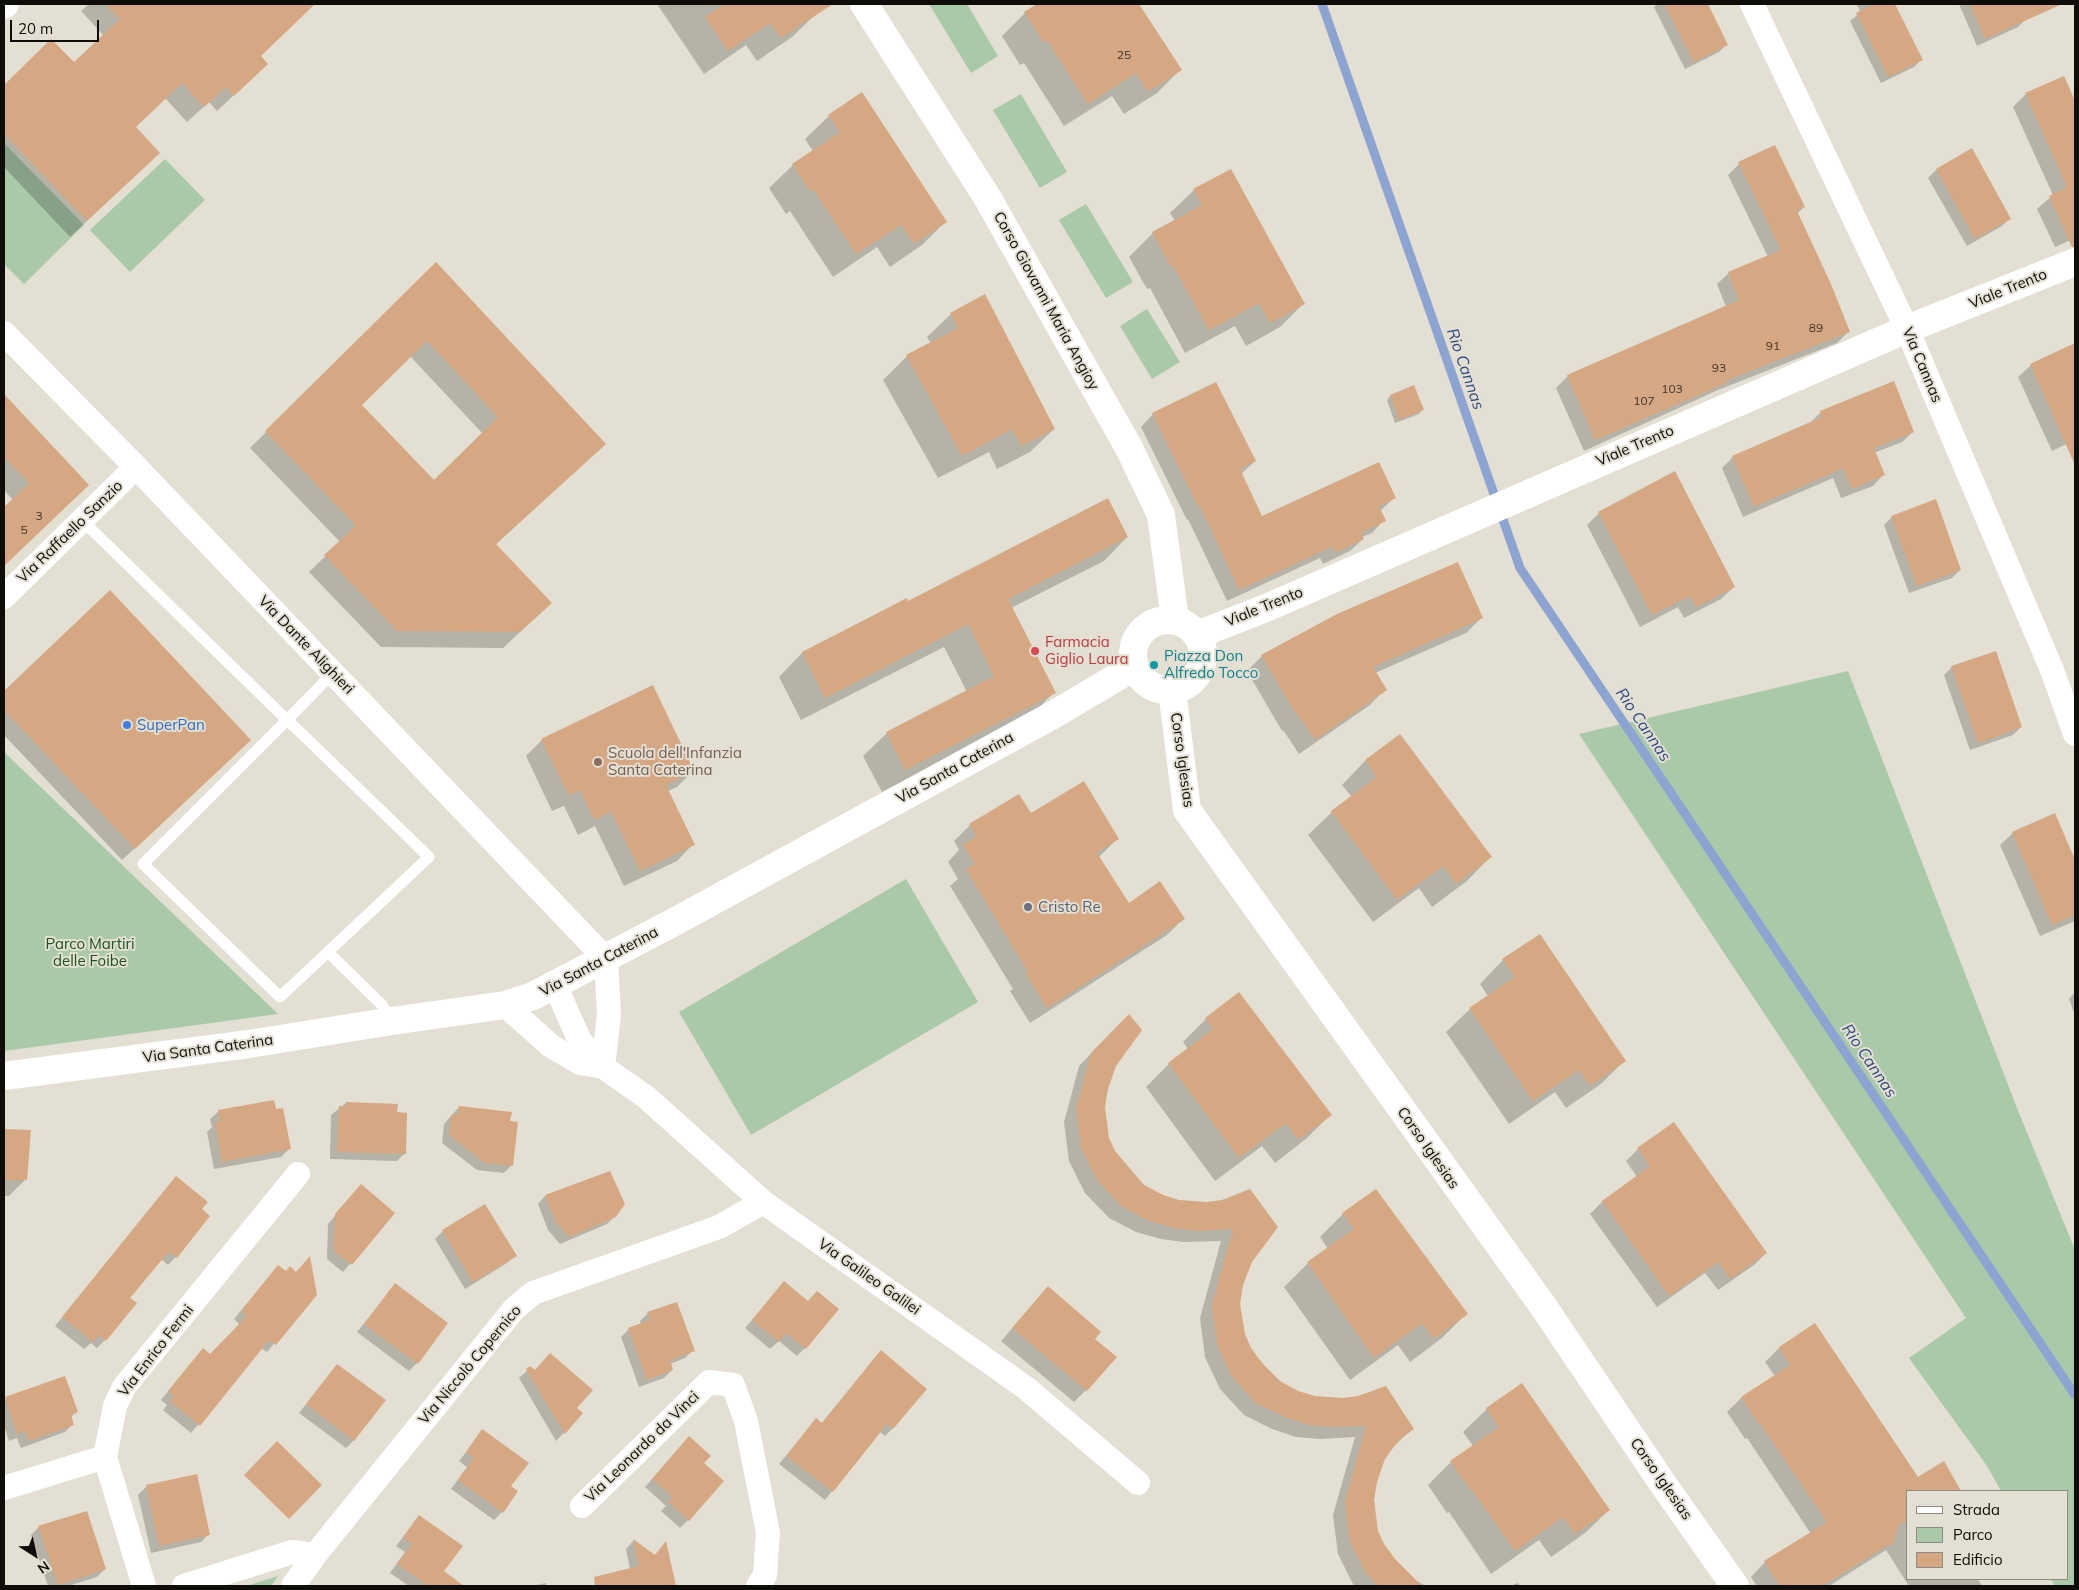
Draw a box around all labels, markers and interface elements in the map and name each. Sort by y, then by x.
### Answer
scale bar [12,10,101,42]
text: 20 m [18,19,53,38]
house number: 25 [1117,48,1131,62]
street label: Corso Giovanni Maria Angioy [989,209,1103,393]
street label: Viale Trento [1966,265,2050,313]
house number: 89 [1809,321,1823,335]
street label: Via Cannas [1898,325,1946,405]
water label: Rio Cannas [1442,326,1488,412]
house number: 91 [1766,339,1780,353]
house number: 93 [1712,361,1726,375]
house number: 103 [1661,382,1683,396]
house number: 107 [1633,394,1655,408]
street label: Viale Trento [1593,422,1677,470]
street label: Via Raffaello Sanzio [13,477,127,587]
house number: 3 [35,509,43,523]
house number: 5 [20,523,28,537]
street label: Viale Trento [1222,583,1306,631]
street label: Via Dante Alighieri [254,592,358,698]
place label: Farmacia Giglio Laura [1045,633,1128,668]
marker: Farmacia Giglio Laura [1029,645,1041,657]
place label: Piazza Don Alfredo Tocco [1164,647,1258,682]
marker: Piazza Don Alfredo Tocco [1148,659,1160,671]
water label: Rio Cannas [1611,684,1675,766]
street label: Corso Iglesias [1166,711,1198,809]
place label: SuperPan [137,716,205,734]
marker: SuperPan [121,719,133,731]
street label: Via Santa Caterina [893,728,1017,808]
place label: Scuola dell'Infanzia Santa Caterina [608,744,742,779]
marker: Scuola dell'Infanzia Santa Caterina [592,756,604,768]
place label: Cristo Re [1038,898,1101,916]
marker: Cristo Re [1022,901,1034,913]
street label: Via Santa Caterina [537,923,661,1001]
park label: Parco Martiri delle Foibe [45,935,135,970]
water label: Rio Cannas [1837,1020,1901,1102]
street label: Via Santa Caterina [142,1031,274,1067]
street label: Corso Iglesias [1393,1104,1463,1192]
street label: Via Galileo Galilei [814,1235,924,1319]
street label: Via Enrico Fermi [114,1301,198,1401]
street label: Via Niccolò Copernico [415,1302,525,1428]
street label: Via Leonardo da Vinci [581,1388,703,1506]
street label: Corso Iglesias [1626,1435,1696,1523]
legend [1906,1490,2069,1580]
text: Strada [1953,1500,2000,1519]
text: Parco [1953,1525,1993,1544]
north arrow [10,1530,60,1580]
text: Edificio [1953,1550,2003,1569]
text: N [34,1557,53,1578]

